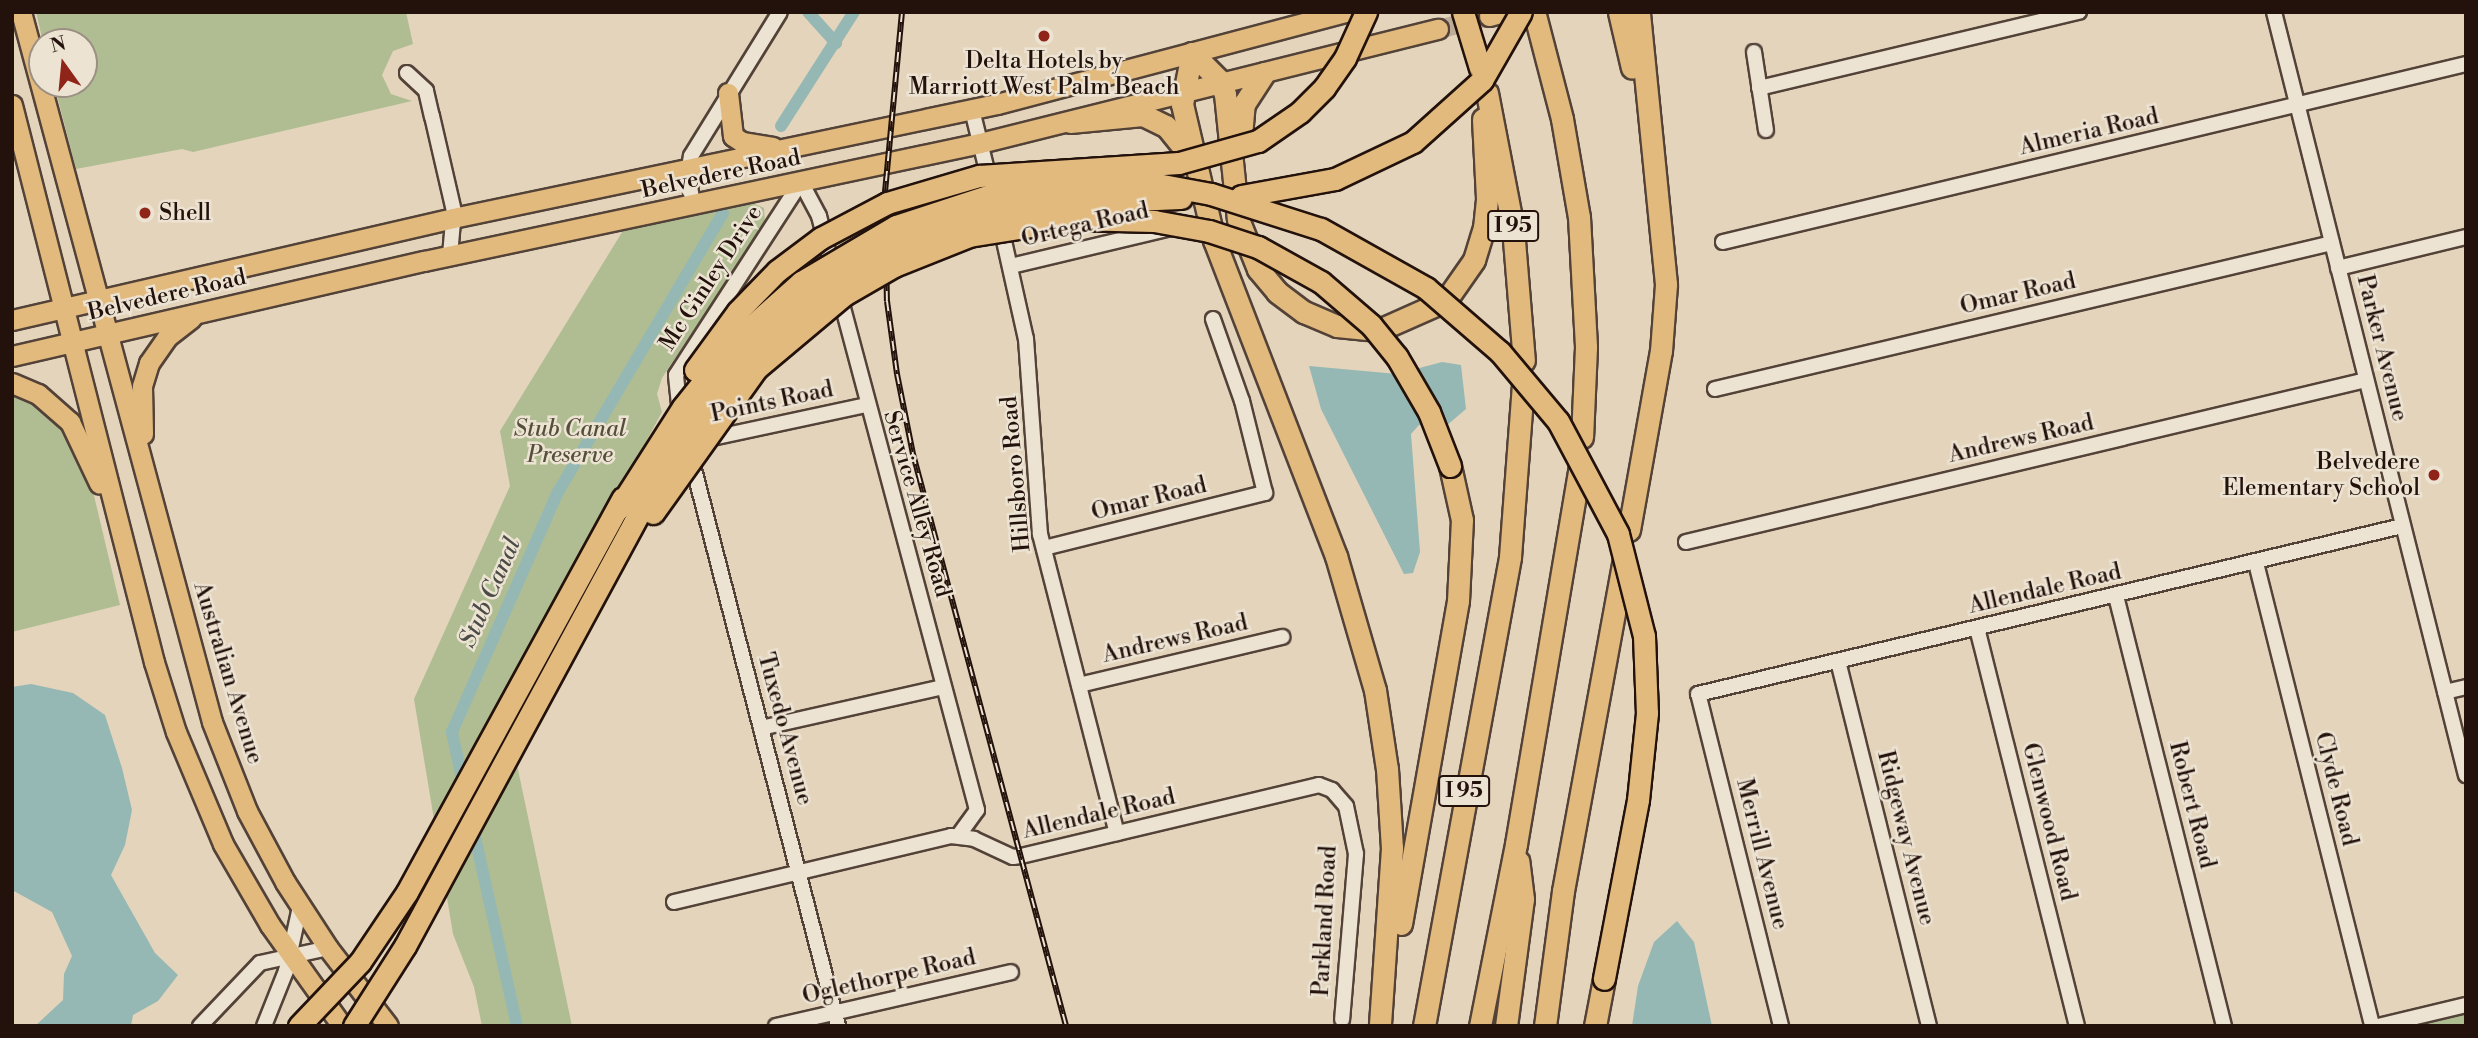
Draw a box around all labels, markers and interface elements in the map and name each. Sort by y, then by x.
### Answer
north arrow [28,28,98,98]
marker: Delta Hotels by Marriott West Palm Beach [1036,28,1052,44]
text: N [48,31,68,58]
place label: Delta Hotels by Marriott West Palm Beach [909,47,1179,101]
street label: Almeria Road [2017,103,2161,161]
street label: Belvedere Road [639,144,803,204]
street label: Ortega Road [1019,197,1151,253]
place label: Shell [159,199,211,227]
street label: Mc Ginley Drive [654,200,768,356]
marker: Shell [137,205,153,221]
road number: I 95 [1487,208,1539,244]
street label: Belvedere Road [85,263,249,327]
street label: Omar Road [1958,267,2078,321]
street label: Parker Avenue [2350,272,2414,424]
street label: Points Road [708,376,836,428]
street label: Hillsboro Road [995,395,1037,553]
street label: Service Alley Road [877,408,957,600]
street label: Andrews Road [1946,409,2096,469]
park label: Stub Canal Preserve [514,415,626,469]
place label: Belvedere Elementary School [2222,448,2420,502]
marker: Belvedere Elementary School [2426,467,2442,483]
street label: Omar Road [1089,471,1209,527]
water label: Stub Canal [454,534,528,652]
street label: Allendale Road [1966,558,2124,620]
street label: Australian Avenue [187,579,269,767]
street label: Andrews Road [1100,609,1250,669]
street label: Tuxedo Avenue [751,650,819,808]
street label: Clyde Road [2309,729,2363,849]
street label: Robert Road [2163,739,2221,871]
street label: Glenwood Road [2016,740,2082,904]
street label: Ridgeway Avenue [1871,748,1941,928]
road number: I 95 [1438,774,1490,808]
street label: Merrill Avenue [1730,776,1794,932]
street label: Allendale Road [1020,783,1178,845]
street label: Parkland Road [1307,845,1343,997]
street label: Oglethorpe Road [800,944,978,1010]

